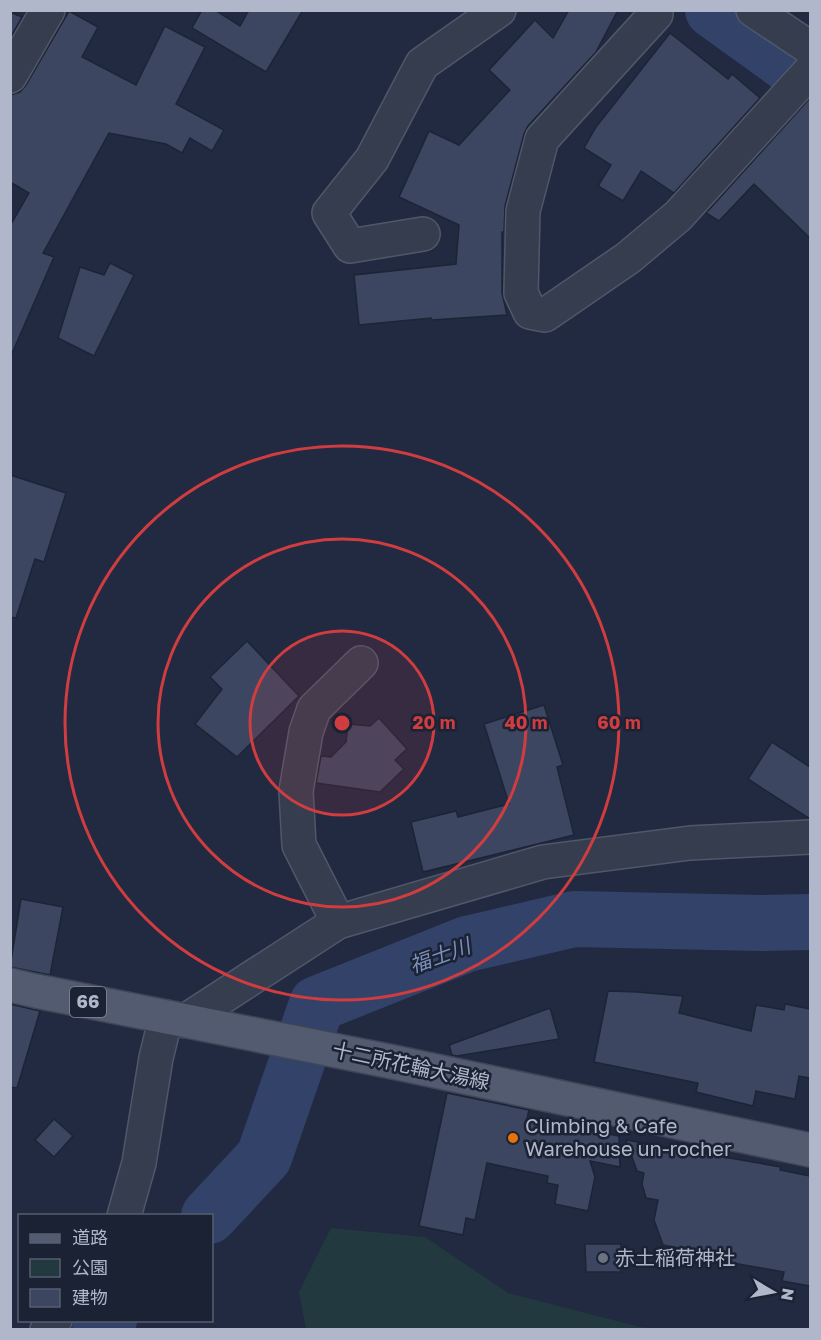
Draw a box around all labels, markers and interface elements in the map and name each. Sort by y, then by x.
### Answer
text: 20 m [413,711,455,733]
text: 40 m [504,711,548,733]
text: 60 m [597,711,641,733]
centre of rings [332,713,352,733]
water label: 福士川 [406,931,476,978]
road number: 66 [70,987,106,1017]
street label: 十二所花輪大湯線 [330,1037,492,1093]
place label: Climbing & Cafe Warehouse un-rocher [525,1113,732,1160]
marker: Climbing & Cafe Warehouse un-rocher [506,1131,520,1145]
legend [18,1214,213,1322]
text: 道路 [72,1226,108,1248]
place label: 赤土稲荷神社 [615,1245,735,1269]
marker: 赤土稲荷神社 [596,1251,610,1265]
text: 公園 [72,1256,108,1278]
north arrow [743,1262,803,1322]
text: 建物 [72,1286,108,1308]
text: N [777,1287,799,1302]

